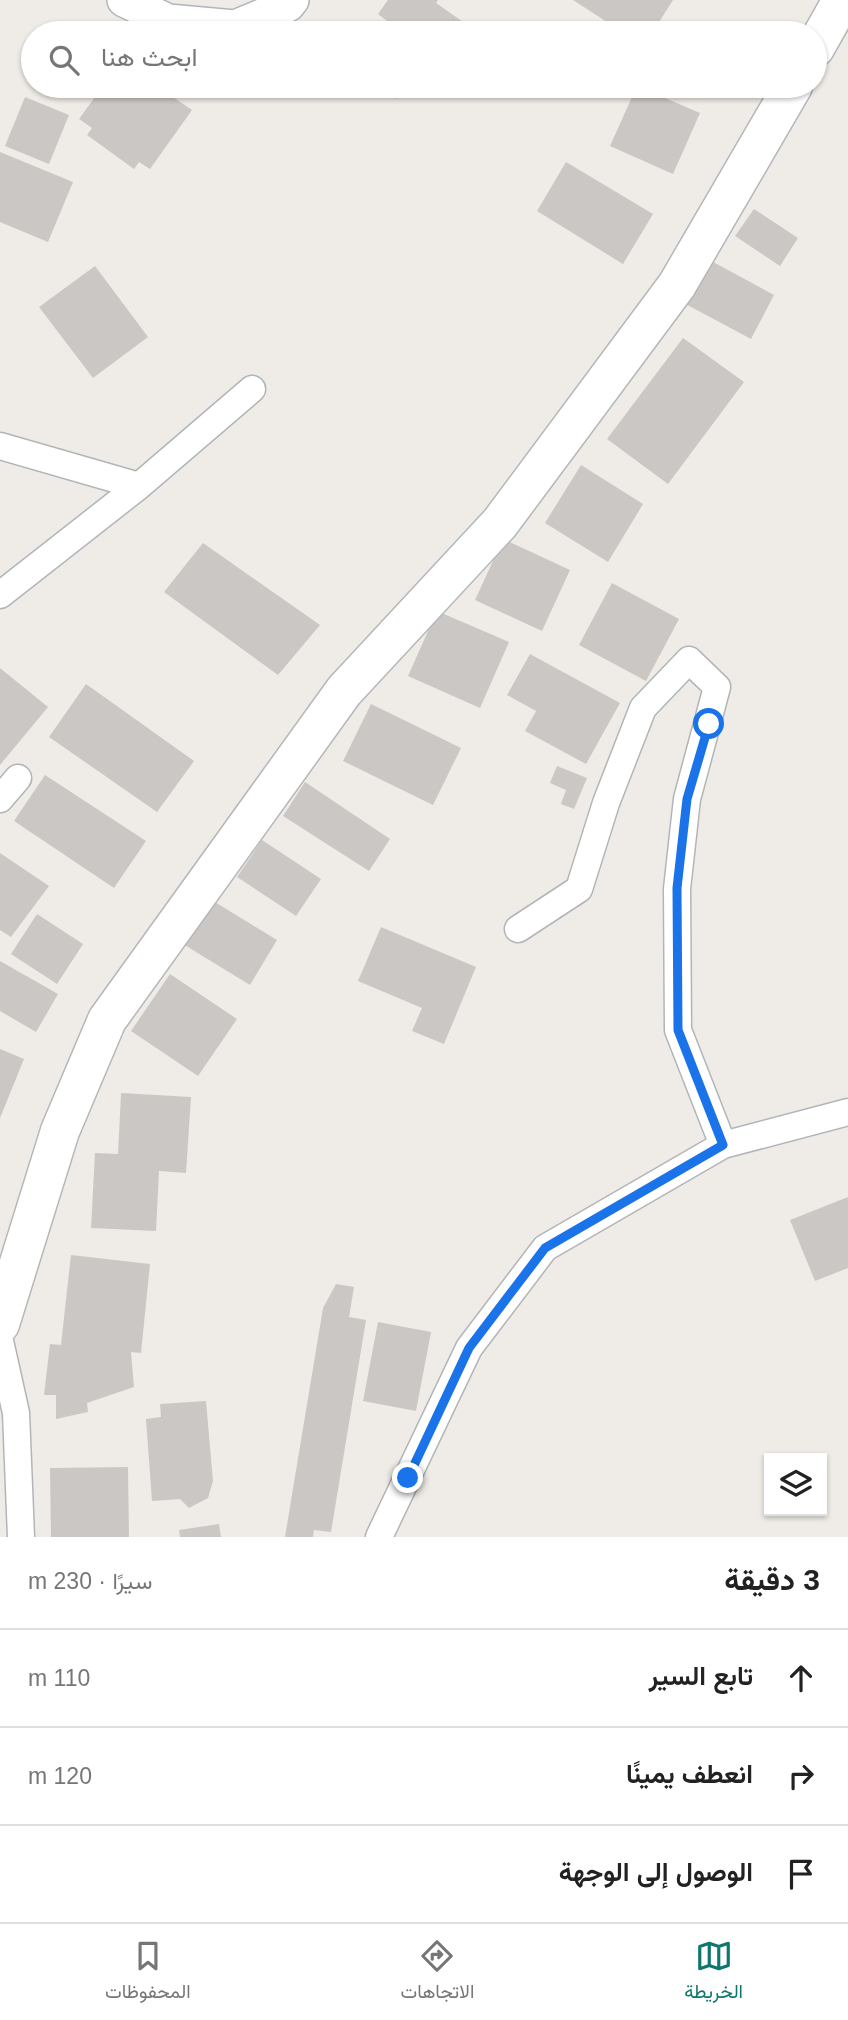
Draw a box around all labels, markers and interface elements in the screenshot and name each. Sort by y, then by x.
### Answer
search box [21,21,827,98]
icon: search [45,41,83,79]
text: ابحث هنا [101,42,197,72]
route start [693,708,724,739]
map controls [764,1453,827,1516]
button: layers [764,1453,827,1516]
route end [392,1462,423,1493]
text: 3 دقيقة [724,1563,820,1596]
text: سيرًا · 230 m [28,1568,152,1594]
icon: ahead [782,1659,820,1697]
text: تابع السير [649,1661,753,1691]
text: 110 m [28,1665,90,1691]
icon: right [782,1757,820,1795]
text: انعطف يمينًا [626,1759,753,1789]
text: 120 m [28,1763,92,1789]
icon: arrive [782,1855,820,1893]
text: الوصول إلى الوجهة [559,1857,753,1887]
tab: المحفوظات [105,1937,191,2008]
tab: الاتجاهات [401,1937,474,2008]
tab: الخريطة [684,1937,743,2008]

